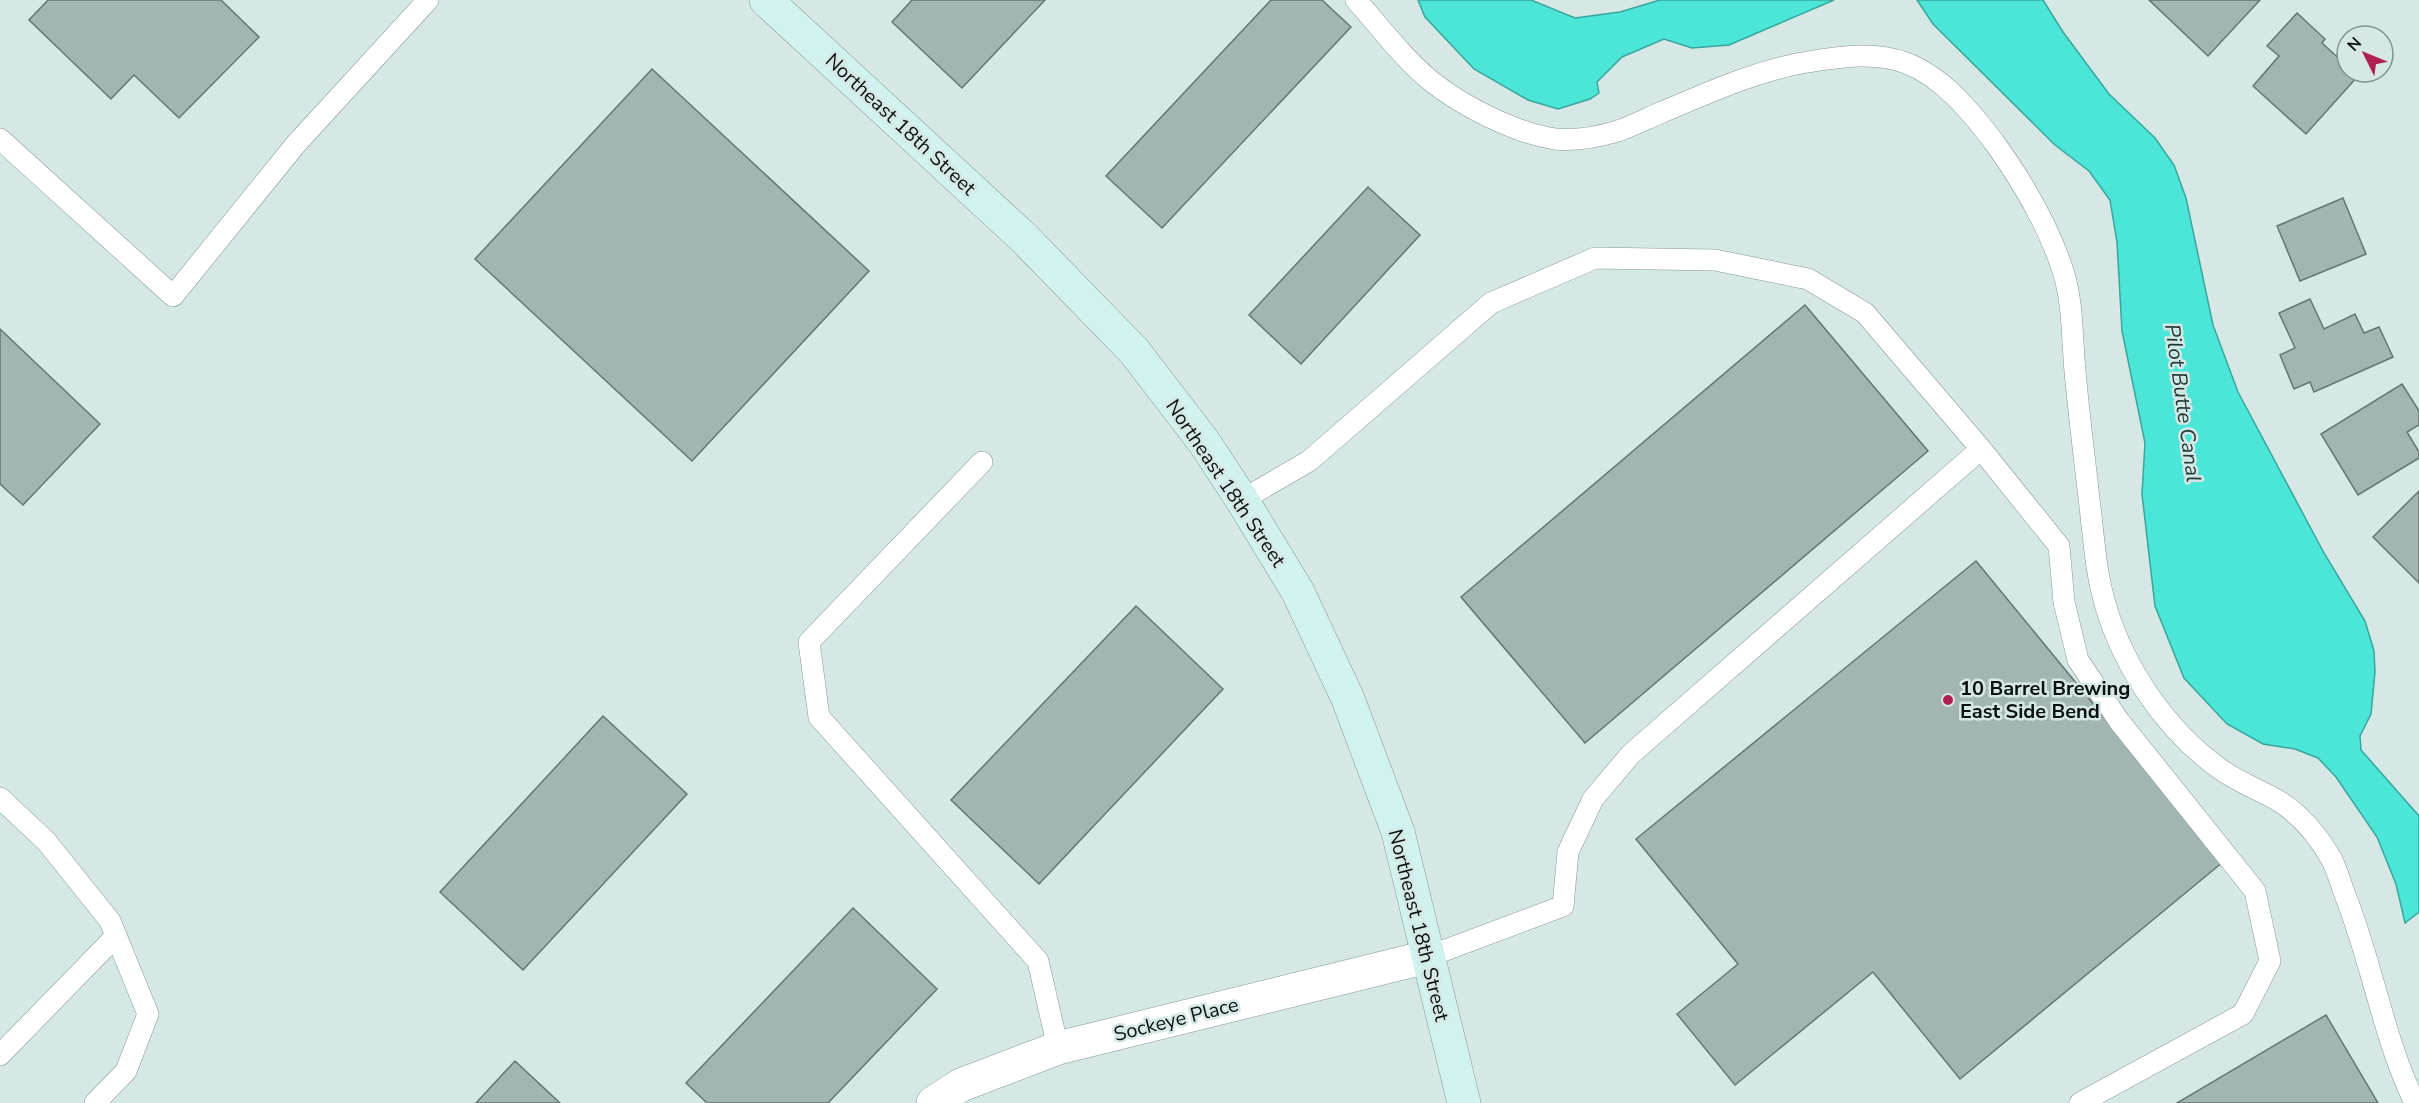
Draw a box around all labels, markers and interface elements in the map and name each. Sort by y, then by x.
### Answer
north arrow [2335,24,2395,84]
text: N [2343,33,2367,56]
street label: Northeast 18th Street [819,47,983,202]
water label: Pilot Butte Canal [2158,322,2208,484]
street label: Northeast 18th Street [1159,394,1292,573]
place label: 10 Barrel Brewing East Side Bend [1960,675,2130,725]
marker: 10 Barrel Brewing East Side Bend [1941,693,1955,707]
street label: Northeast 18th Street [1382,826,1456,1025]
street label: Sockeye Place [1111,991,1241,1048]

